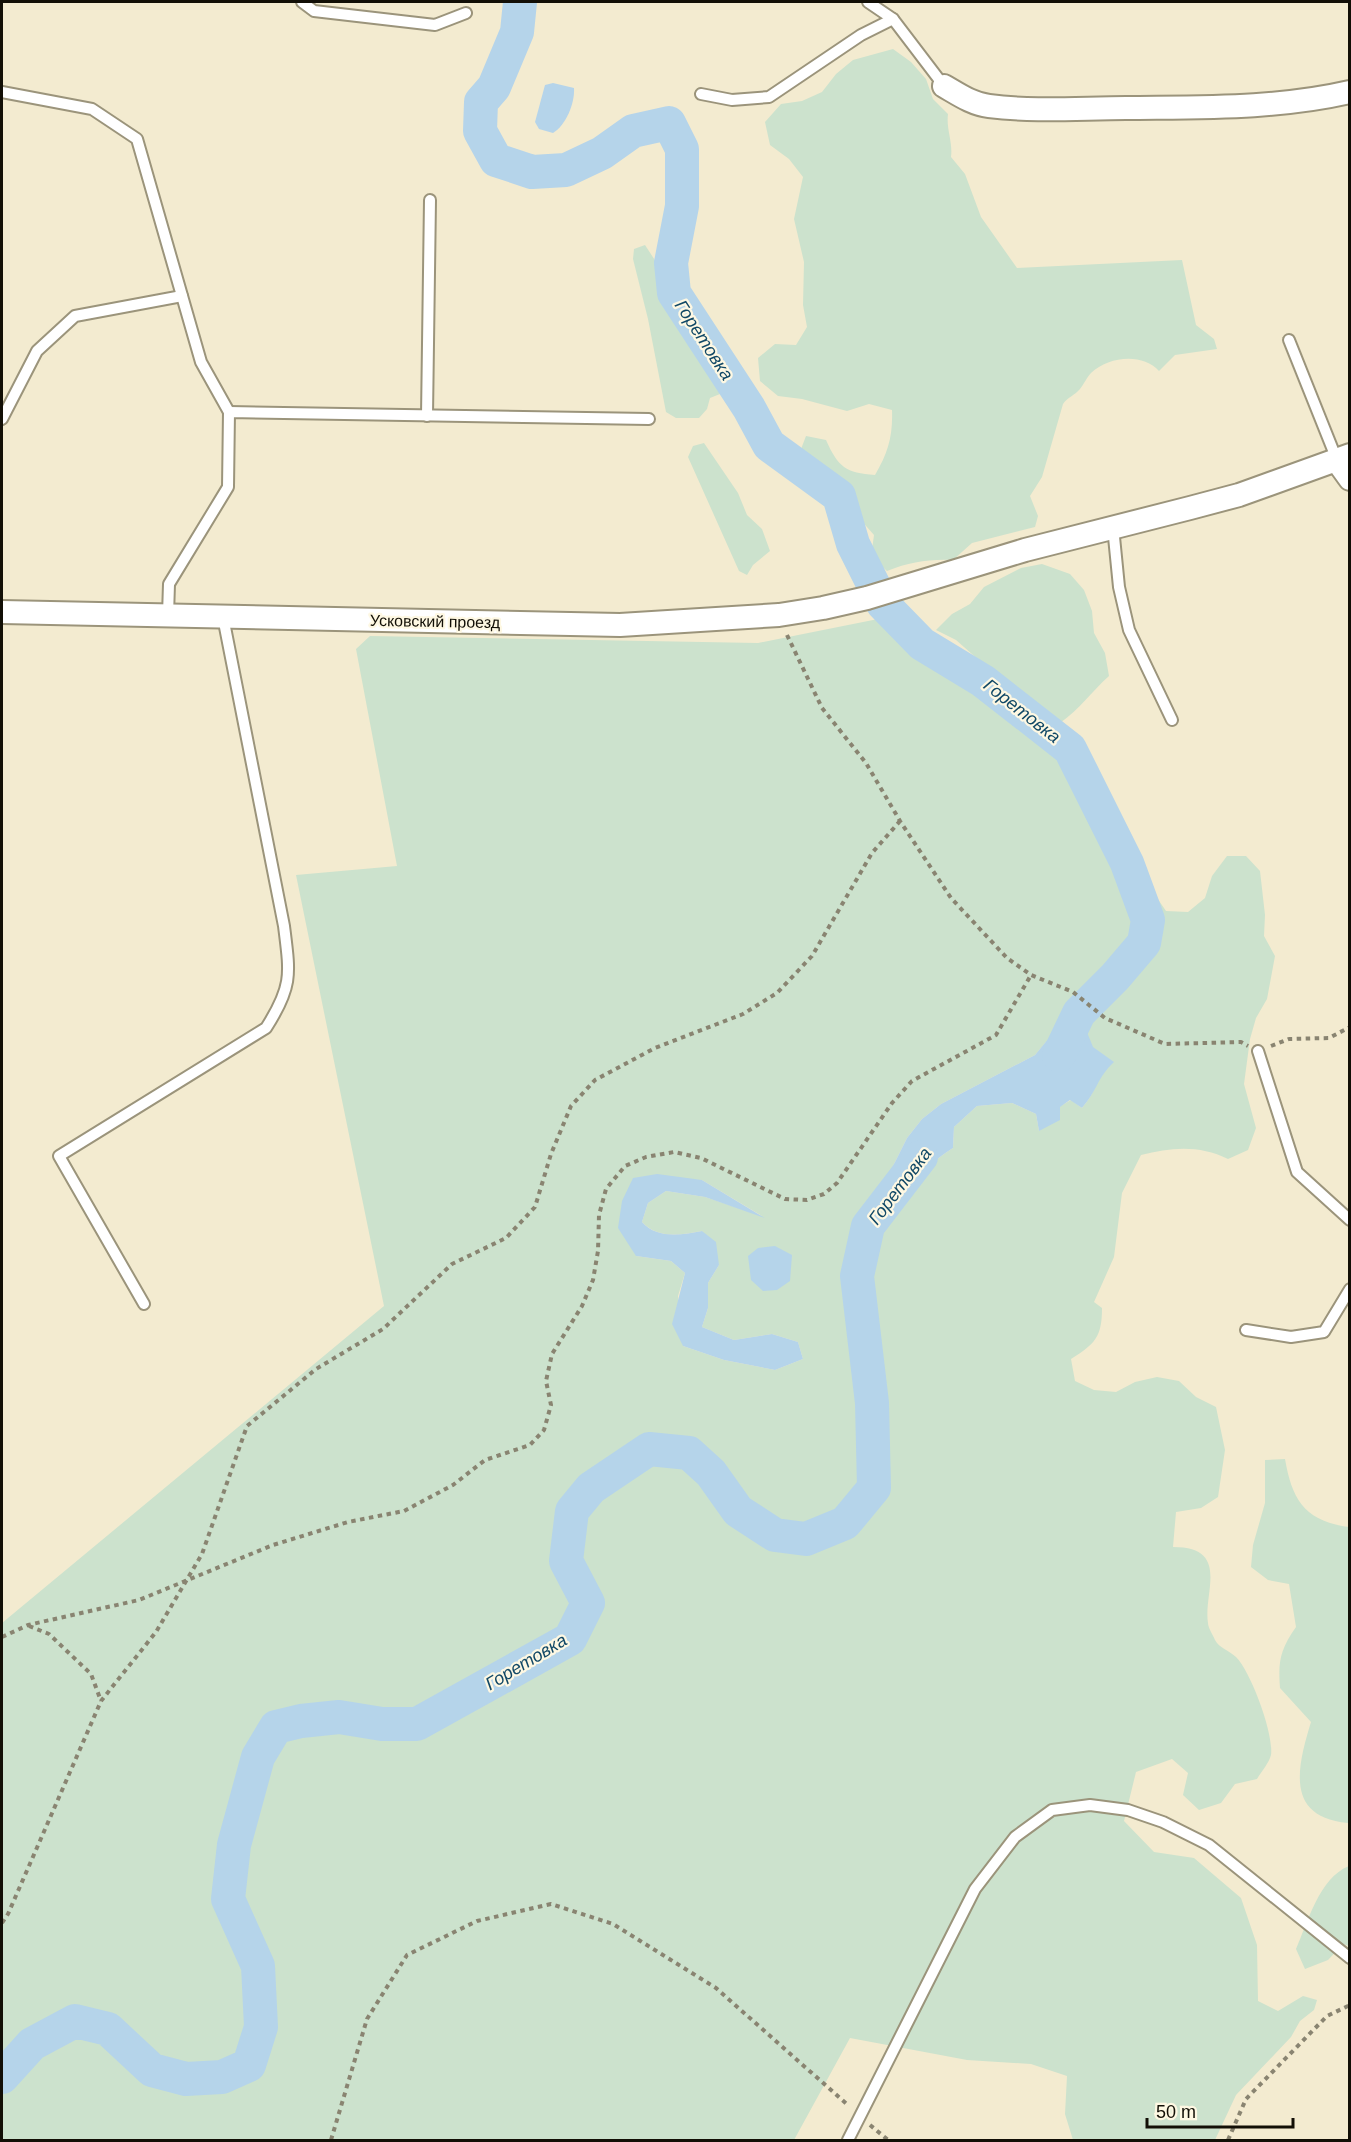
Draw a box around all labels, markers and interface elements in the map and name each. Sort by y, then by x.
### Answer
water label: Горетовка [671,296,737,384]
street label: Усковский проезд [370,612,501,631]
water label: Горетовка [980,675,1064,747]
water label: Горетовка [865,1144,935,1228]
water label: Горетовка [482,1630,570,1694]
scale bar [1147,2091,1292,2129]
text: 50 m [1156,2102,1196,2122]

